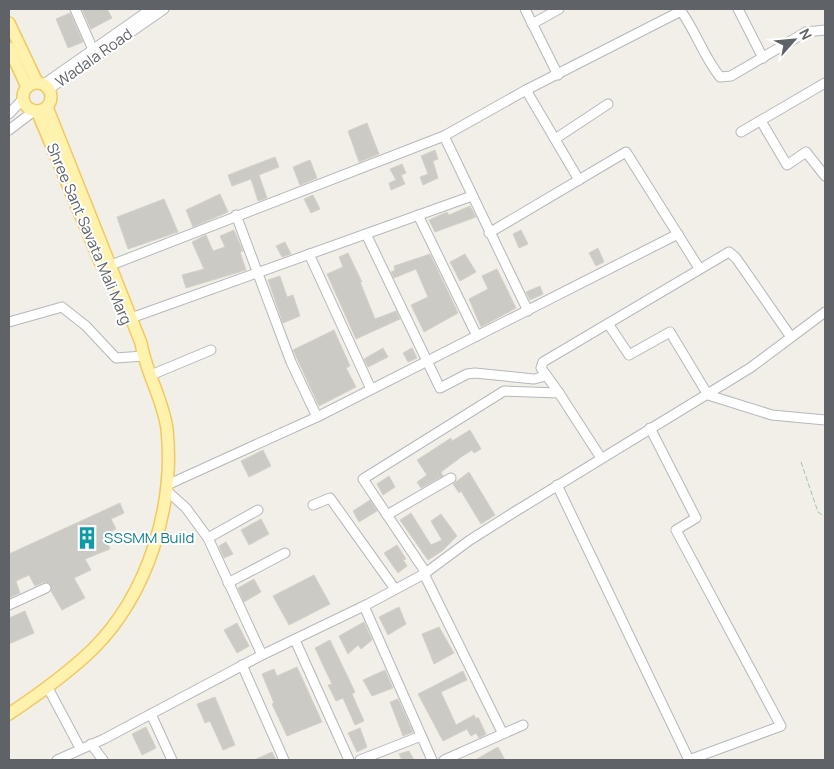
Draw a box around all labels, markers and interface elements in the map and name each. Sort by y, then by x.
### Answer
north arrow [769,15,819,65]
street label: Wadala Road [51,23,136,92]
text: N [795,25,817,43]
street label: Shree Sant Savata Mali Marg [42,140,137,328]
building icon: SSSMM Build [74,525,100,551]
place label: SSSMM Build [104,527,194,548]

